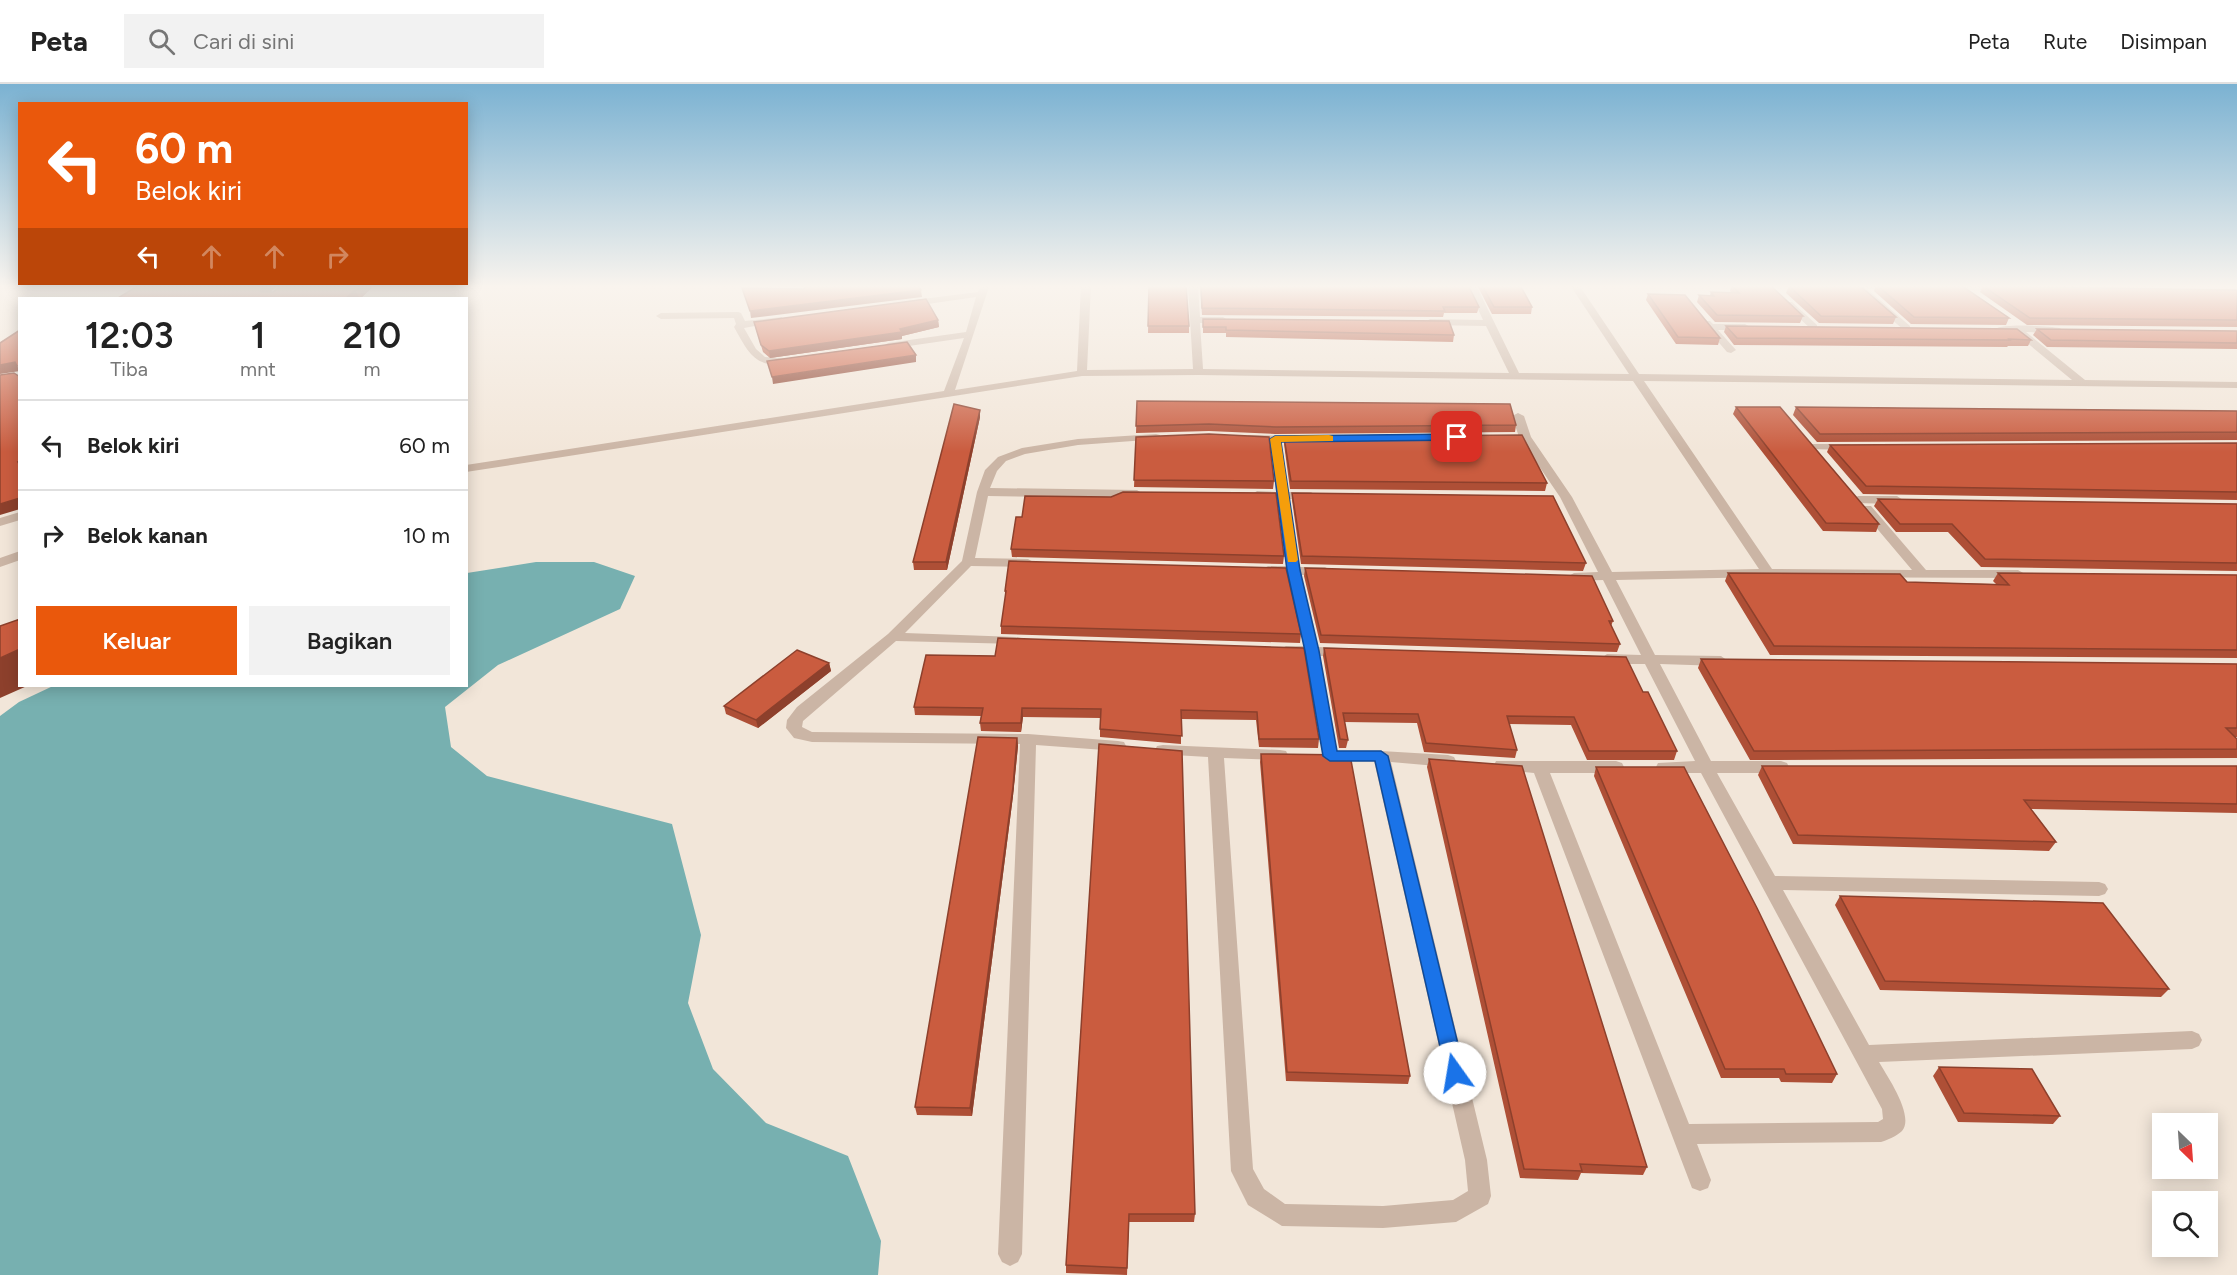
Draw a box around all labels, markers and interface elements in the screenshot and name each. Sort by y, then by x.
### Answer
search box [124,14,544,68]
text: Peta [30,24,88,58]
icon: search [145,25,178,58]
text: Cari di sini [193,28,294,55]
text: Peta [1968,29,2010,54]
text: Rute [2043,29,2087,54]
text: Disimpan [2120,29,2207,54]
text: 60 m [135,123,233,174]
icon: left [36,126,114,204]
text: Belok kiri [135,174,242,207]
icon: left [132,240,165,273]
icon: ahead [195,240,228,273]
icon: ahead [258,240,291,273]
icon: right [321,240,354,273]
text: 12:03 [85,314,173,357]
text: 1 [250,314,266,357]
text: 210 [342,314,401,357]
text: Tiba [110,357,148,381]
text: mnt [240,357,276,381]
text: m [363,357,380,381]
pin [1431,411,1482,462]
icon: arrive [1440,420,1473,453]
icon: left [36,429,69,462]
text: Belok kiri [87,432,180,459]
text: 60 m [399,432,450,459]
icon: right [36,519,69,552]
text: Belok kanan [87,522,208,549]
text: 10 m [403,522,450,549]
button: Keluar [36,606,237,675]
button: Bagikan [249,606,450,675]
position arrow [1423,1041,1487,1105]
north arrow [2152,1113,2218,1179]
map controls [2152,1113,2218,1257]
button: search [2152,1191,2218,1257]

